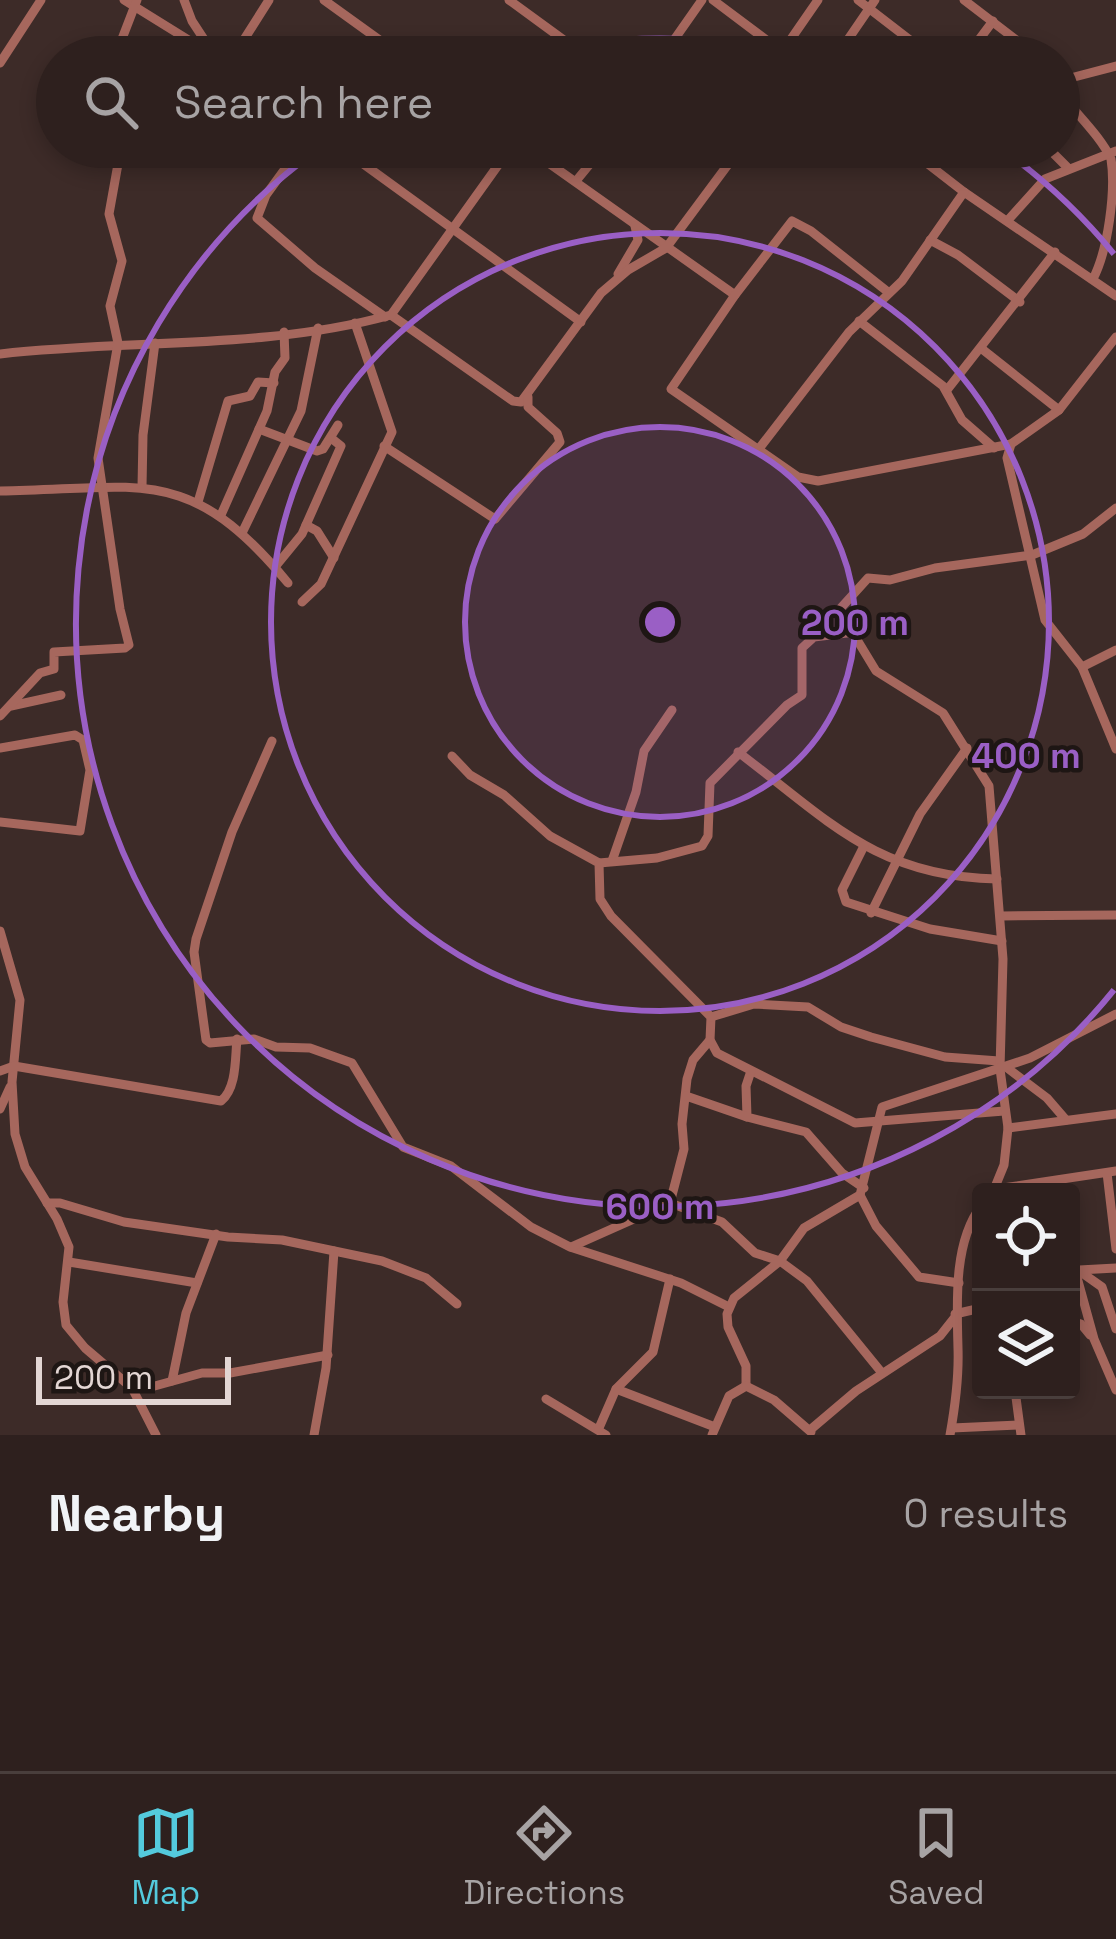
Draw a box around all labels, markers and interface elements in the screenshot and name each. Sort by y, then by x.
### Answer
search box [36,36,1080,168]
icon: search [78,69,144,135]
text: Search here [174,74,433,131]
text: 200 m [801,600,909,646]
centre of rings [639,601,681,643]
text: 400 m [971,733,1081,779]
map controls [972,1183,1080,1399]
button: locate [972,1183,1080,1291]
text: 600 m [606,1184,714,1230]
button: layers [972,1291,1080,1399]
scale bar [36,1351,231,1404]
text: 200 m [54,1357,153,1399]
text: Nearby [48,1481,225,1546]
text: 0 results [903,1489,1068,1538]
tab: Map [132,1800,200,1914]
tab: Directions [463,1800,625,1914]
tab: Saved [888,1800,984,1914]

